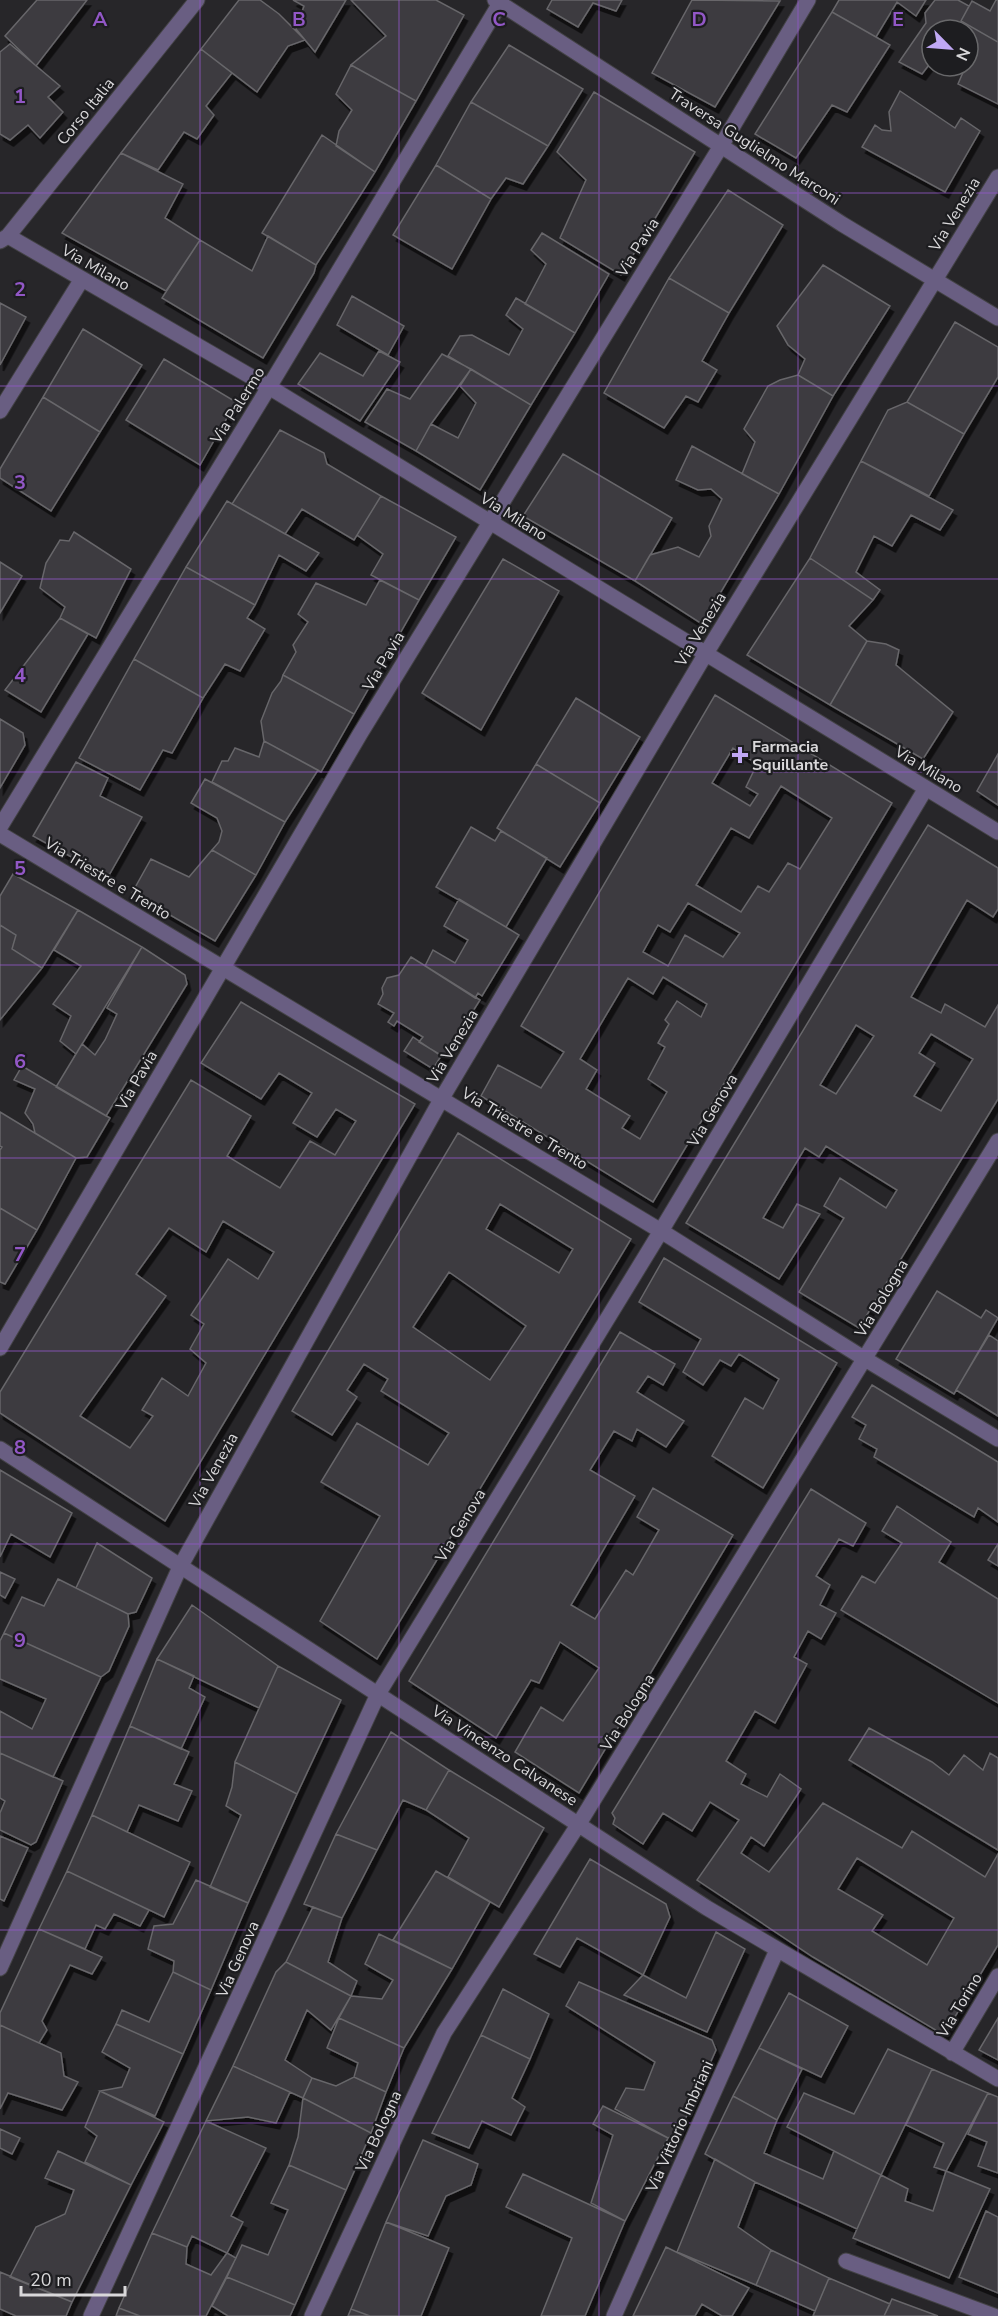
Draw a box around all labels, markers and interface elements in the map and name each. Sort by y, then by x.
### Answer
text: A [93,6,108,33]
text: B [292,6,306,33]
text: C [492,6,506,33]
text: D [691,6,707,33]
text: E [892,6,904,33]
north arrow [920,18,980,78]
text: N [950,44,975,64]
street label: Corso Italia [52,73,120,150]
text: 1 [14,83,26,110]
street label: Traversa Guglielmo Marconi [665,83,844,211]
street label: Via Venezia [924,173,986,257]
street label: Via Pavia [611,214,665,282]
street label: Via Milano [56,239,134,296]
text: 2 [14,276,26,303]
street label: Via Palermo [205,363,270,449]
text: 3 [14,469,26,496]
street label: Via Milano [475,487,552,546]
street label: Via Venezia [670,588,732,672]
street label: Via Pavia [357,628,410,696]
text: 4 [14,662,26,689]
place label: Farmacia Squillante [752,736,828,776]
street label: Via Milano [889,740,967,799]
marker: Farmacia Squillante [733,748,747,762]
street label: Via Triestre e Trento [39,832,175,925]
text: 5 [14,855,26,882]
street label: Via Venezia [422,1005,484,1089]
street label: Via Pavia [110,1046,163,1115]
text: 6 [14,1048,26,1075]
street label: Via Genova [682,1070,743,1152]
street label: Via Triestre e Trento [456,1082,592,1175]
text: 7 [14,1241,26,1268]
street label: Via Bologna [849,1255,914,1343]
street label: Via Venezia [184,1429,244,1513]
text: 8 [14,1434,26,1461]
street label: Via Genova [430,1485,491,1567]
text: 9 [14,1627,26,1654]
street label: Via Bologna [595,1670,660,1756]
street label: Via Vincenzo Calvanese [426,1700,582,1811]
street label: Via Genova [211,1918,265,2002]
street label: Via Torino [931,1969,988,2043]
street label: Via Vittorio Imbriani [641,2057,719,2197]
street label: Via Bologna [350,2087,407,2177]
scale bar [21,2259,124,2297]
text: 20 m [30,2268,72,2292]

